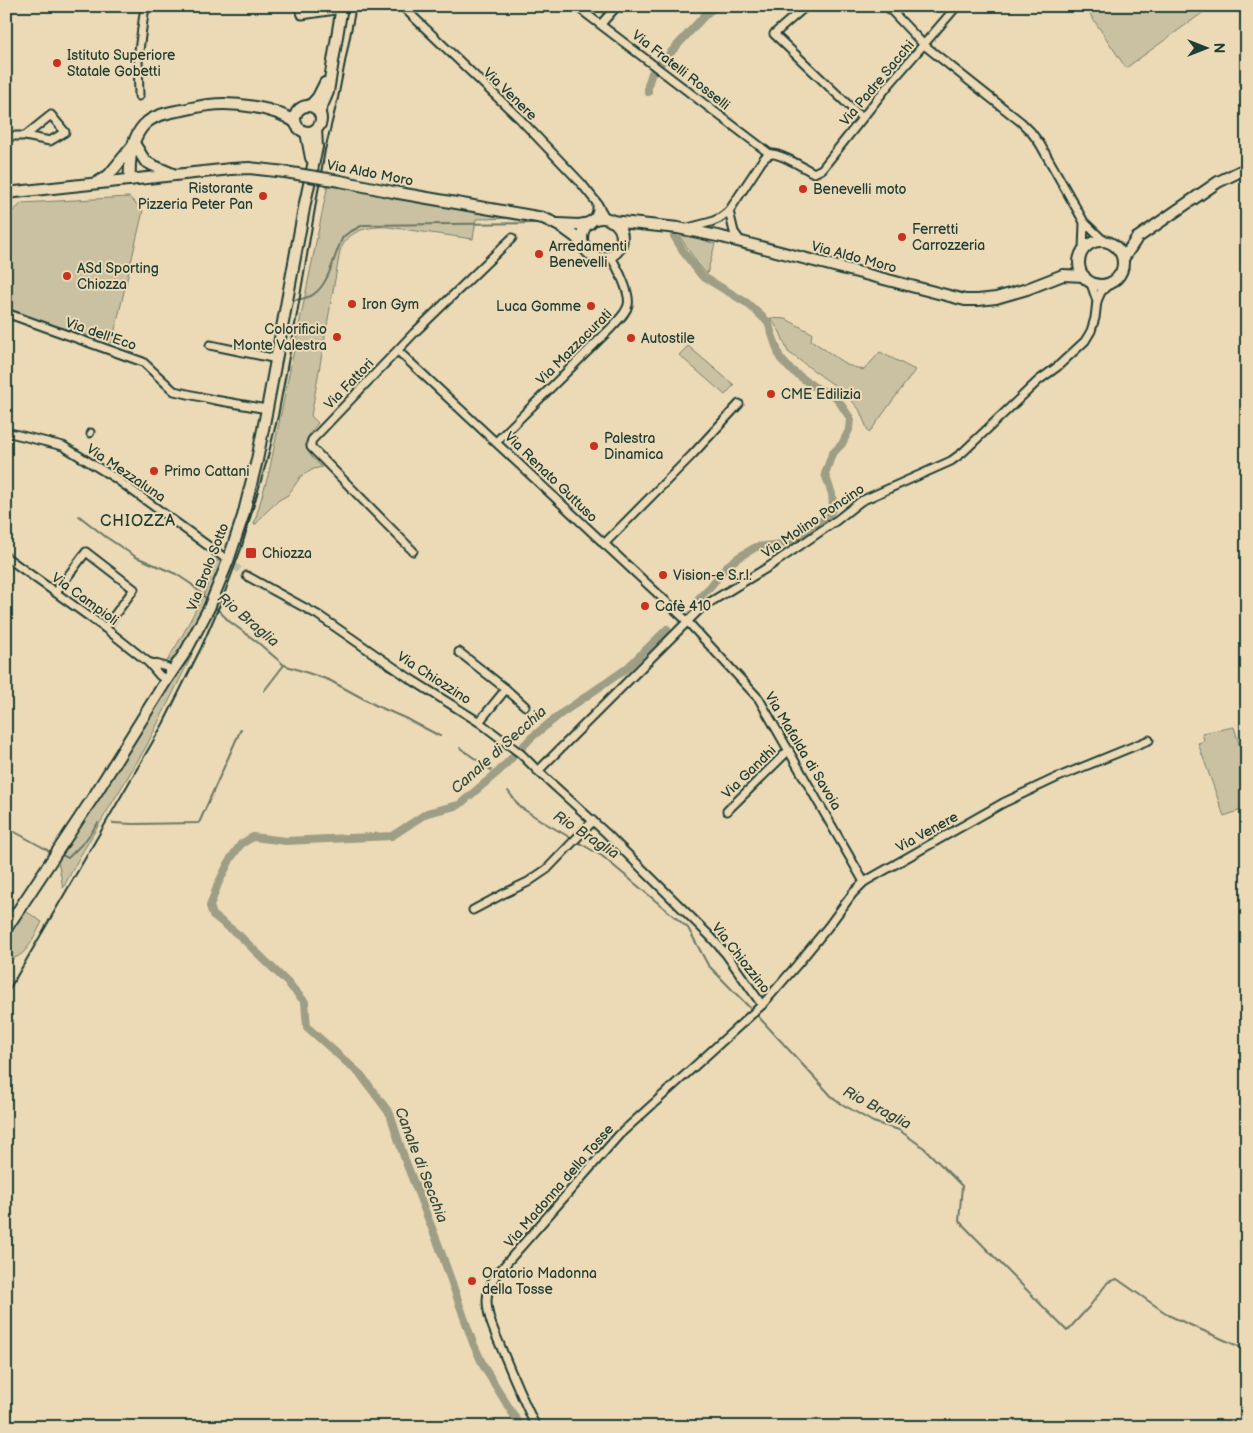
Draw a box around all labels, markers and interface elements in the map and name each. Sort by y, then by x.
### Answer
north arrow [1180,22,1230,72]
street label: Via Fratelli Rosselli [629,26,733,114]
street label: Via Padre Sacchi [836,37,918,129]
text: N [1210,43,1227,53]
place label: Istituto Superiore Statale Gobetti [67,47,175,80]
marker: Istituto Superiore Statale Gobetti [51,57,63,69]
street label: Via Venere [480,64,540,124]
street label: Via Aldo Moro [325,156,415,190]
place label: Ristorante Pizzeria Peter Pan [138,180,253,213]
place label: Benevelli moto [813,181,906,198]
marker: Benevelli moto [797,183,809,195]
marker: Ristorante Pizzeria Peter Pan [257,190,269,202]
place label: Ferretti Carrozzeria [912,221,985,254]
marker: Ferretti Carrozzeria [896,231,908,243]
street label: Via Aldo Moro [809,237,899,277]
place label: Arredamenti Benevelli [549,238,627,271]
marker: Arredamenti Benevelli [533,248,545,260]
place label: ASd Sporting Chiozza [77,260,159,293]
marker: ASd Sporting Chiozza [61,270,73,282]
place label: Iron Gym [362,296,419,313]
marker: Iron Gym [346,298,358,310]
place label: Luca Gomme [496,298,581,315]
marker: Luca Gomme [585,300,597,312]
street label: Via Mazzacurati [533,306,615,388]
street label: Via dell'Eco [63,314,139,354]
place label: Colorificio Monte Valestra [233,321,327,354]
place label: Autostile [641,330,695,347]
marker: Colorificio Monte Valestra [331,331,343,343]
marker: Autostile [625,332,637,344]
street label: Via Fattori [321,355,377,413]
place label: CME Edilizia [781,386,861,403]
marker: CME Edilizia [765,388,777,400]
street label: Via Renato Guttuso [501,428,601,526]
place label: Palestra Dinamica [604,430,664,463]
street label: Via Mezzaluna [83,440,169,506]
marker: Palestra Dinamica [588,440,600,452]
place label: Primo Cattani [164,463,250,480]
marker: Primo Cattani [148,465,160,477]
street label: Via Molino Poncino [758,480,868,562]
district label: CHIOZZA [100,512,176,531]
street label: Via Brolo Sotto [183,521,233,613]
place label: Chiozza [262,545,312,562]
marker: Chiozza [244,546,258,560]
place label: Vision-e S.r.l. [673,567,752,584]
street label: Via Campioli [48,569,122,629]
marker: Vision-e S.r.l. [657,569,669,581]
water label: Rio Braglia [213,589,283,651]
place label: Cafè 410 [655,598,711,615]
marker: Cafè 410 [639,600,651,612]
street label: Via Chiozzino [394,648,474,708]
street label: Via Mafalda di Savoia [761,689,845,813]
water label: Canale di Secchia [447,702,551,798]
street label: Via Gandhi [718,742,780,802]
water label: Rio Braglia [550,807,622,863]
street label: Via Venere [893,808,961,856]
street label: Via Chiozzino [708,919,774,997]
water label: Rio Braglia [840,1082,914,1134]
water label: Canale di Secchia [390,1105,452,1225]
street label: Via Madonna della Tosse [501,1121,617,1251]
place label: Oratorio Madonna della Tosse [482,1265,597,1298]
marker: Oratorio Madonna della Tosse [466,1275,478,1287]

